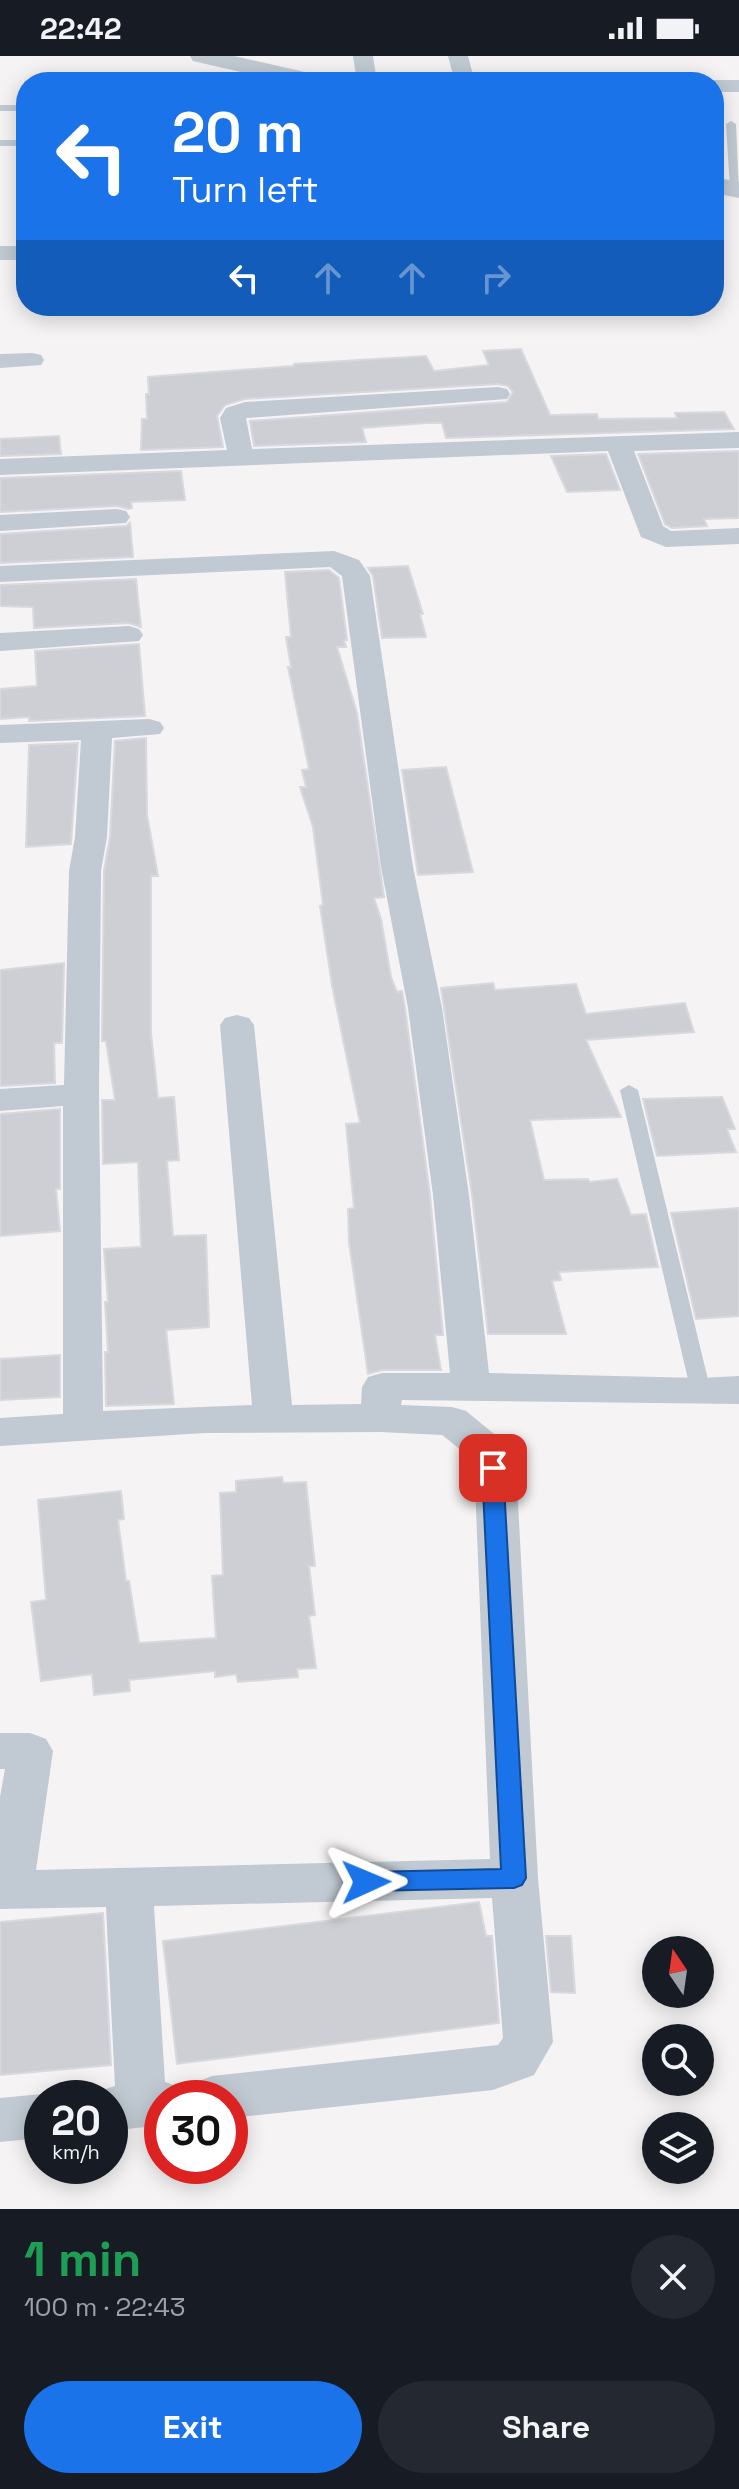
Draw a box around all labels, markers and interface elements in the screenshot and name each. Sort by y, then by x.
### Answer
text: 22:42 [40,9,121,48]
text: 20 m [172,97,304,168]
icon: left [40,104,144,208]
text: Turn left [172,167,319,213]
icon: left [222,256,266,300]
icon: ahead [306,256,350,300]
icon: ahead [390,256,434,300]
icon: right [474,256,518,300]
pin [459,1434,527,1502]
icon: arrive [471,1446,515,1490]
position arrow [324,1840,408,1924]
north arrow [642,1936,714,2008]
map controls [642,1936,714,2184]
button: search [642,2024,714,2096]
speed limit sign: 30 [144,2080,248,2184]
text: 20 [51,2096,101,2147]
button: layers [642,2112,714,2184]
text: km/h [52,2139,100,2165]
text: 1 min [24,2229,141,2290]
button: close [631,2235,715,2319]
text: 100 m · 22:43 [24,2290,185,2324]
button: Exit [24,2381,362,2473]
button: Share [378,2381,715,2473]

